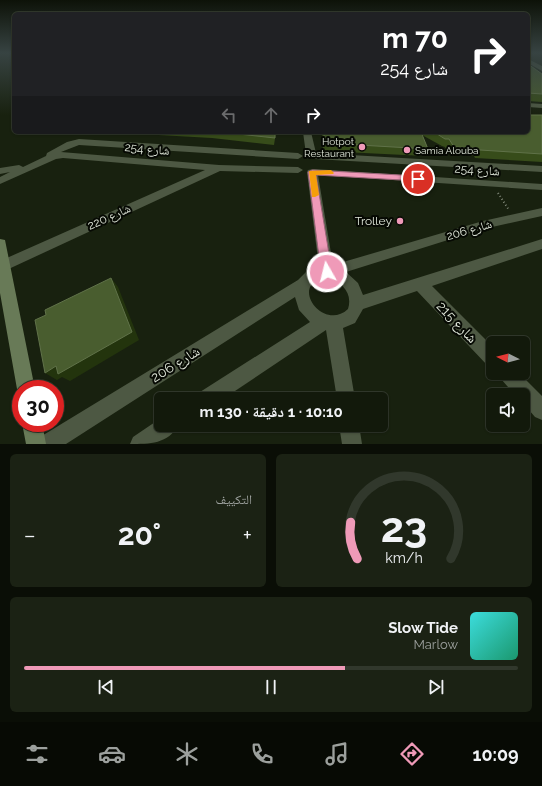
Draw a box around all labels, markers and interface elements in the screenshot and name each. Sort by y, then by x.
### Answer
text: 70 m [382,22,448,55]
icon: right [462,28,514,80]
text: شارع 254 [380,58,448,79]
icon: left [218,104,240,126]
icon: ahead [260,104,282,126]
icon: right [302,104,324,126]
place label: Hotpot Restaurant [304,136,355,159]
street label: شارع 254 [124,140,170,159]
marker: Hotpot Restaurant [357,142,367,152]
marker: Samia Alouba [402,145,412,155]
place label: Samia Alouba [415,145,479,156]
street label: شارع 254 [454,161,500,180]
pin [401,162,435,196]
icon: arrive [407,168,429,190]
street label: شارع 220 [85,201,133,234]
place label: Trolley [355,214,392,228]
marker: Trolley [395,216,405,226]
street label: شارع 206 [445,217,494,244]
position arrow [306,251,348,293]
street label: شارع 215 [432,298,481,347]
north arrow [486,336,530,380]
map controls [486,336,530,432]
street label: شارع 206 [148,343,203,387]
speed limit sign: 30 [12,380,64,432]
button: sound [486,388,530,432]
text: 10:10 · 1 دقيقة · 130 m [199,403,343,421]
text: التكييف [216,492,252,507]
text: 23 [381,502,427,551]
text: 20° [118,517,161,552]
text: − [24,522,36,548]
text: + [243,522,252,548]
text: km/h [385,549,423,565]
text: Slow Tide [388,619,458,637]
text: Marlow [413,637,458,652]
icon: previous [95,676,117,698]
icon: pause [260,676,282,698]
icon: next [425,676,447,698]
icon: filters [23,740,51,768]
icon: car [98,740,126,768]
icon: climate [173,740,201,768]
icon: phone [248,740,276,768]
icon: music [323,740,351,768]
icon: directions [398,740,426,768]
text: 10:09 [473,744,519,765]

